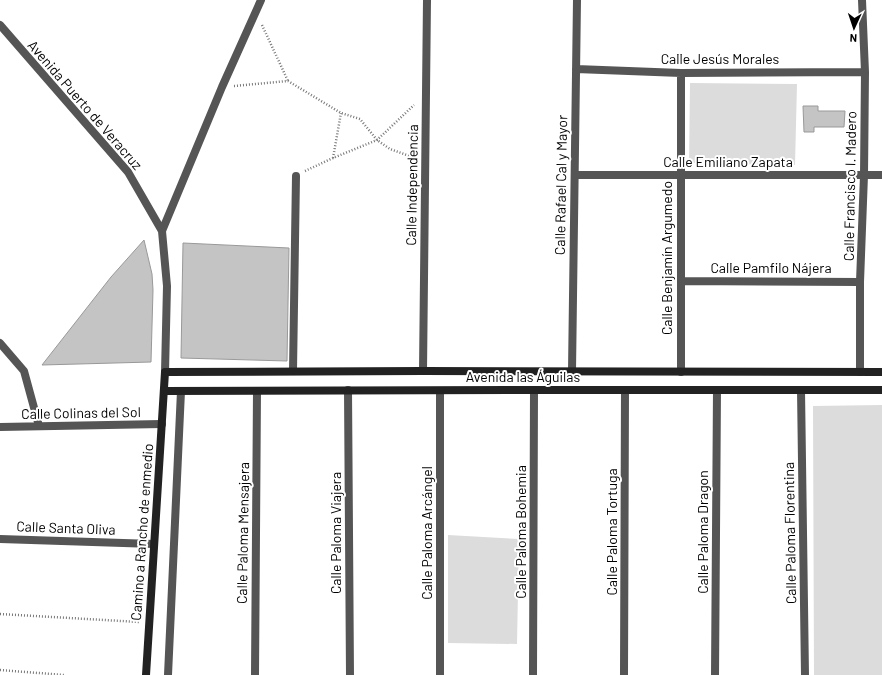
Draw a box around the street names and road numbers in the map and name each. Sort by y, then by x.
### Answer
street label: Avenida Puerto de Veracruz [25,37,146,173]
street label: Calle Jesús Morales [661,50,780,67]
street label: Calle Francisco I. Madero [840,111,859,261]
street label: Calle Rafael Cal y Mayor [551,115,570,255]
street label: Calle Independencia [402,124,421,246]
street label: Calle Emiliano Zapata [663,153,793,170]
street label: Calle Benjamín Argumedo [658,181,675,335]
street label: Calle Pamfilo Nájera [710,259,832,276]
street label: Avenida las Águilas [466,368,581,385]
street label: Calle Colinas del Sol [21,403,141,422]
street label: Camino a Rancho de enmedio [127,443,156,621]
street label: Calle Paloma Mensajera [233,462,252,604]
street label: Calle Paloma Florentina [780,462,799,604]
street label: Calle Paloma Bohemia [512,465,529,599]
street label: Calle Paloma Arcángel [418,466,435,600]
street label: Calle Paloma Tortuga [603,468,620,596]
street label: Calle Paloma Dragon [694,470,711,594]
street label: Calle Paloma Viajera [327,472,344,594]
street label: Calle Santa Oliva [16,517,116,538]

